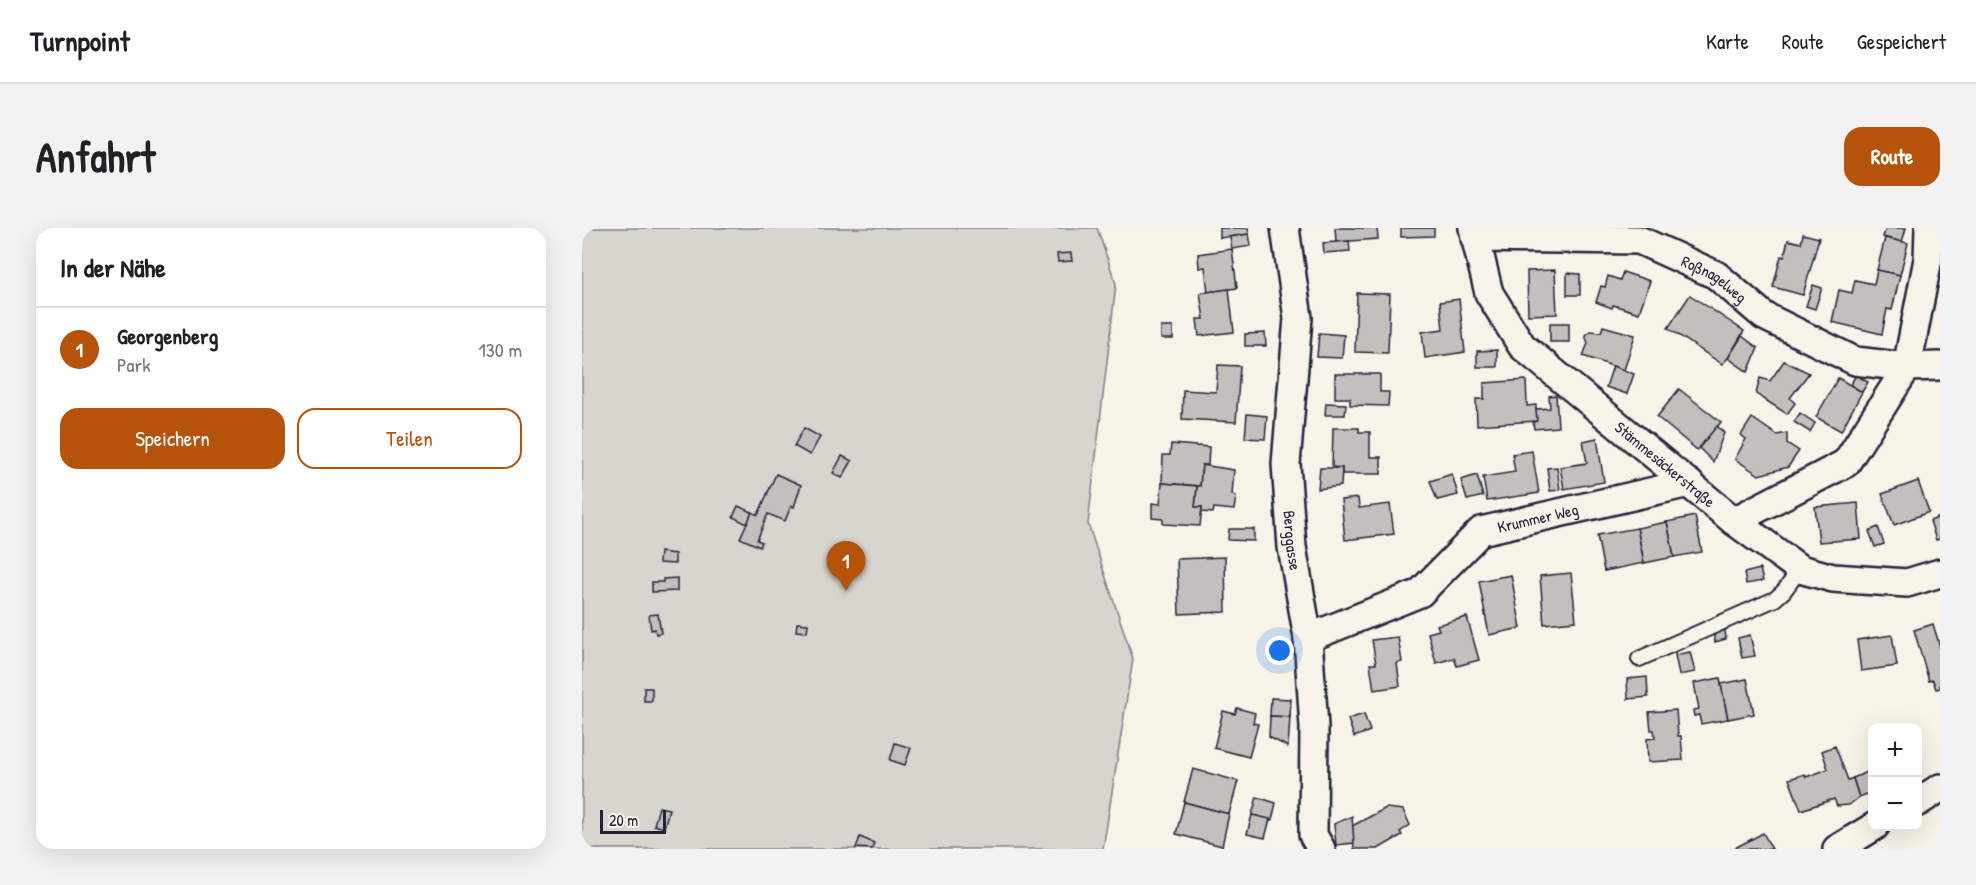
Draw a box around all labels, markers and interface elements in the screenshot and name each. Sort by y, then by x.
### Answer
text: Turnpoint [30,22,130,60]
text: Karte [1706,27,1749,56]
text: Route [1782,27,1824,56]
text: Gespeichert [1857,27,1946,56]
button: Route [1844,127,1940,186]
text: Anfahrt [36,128,155,185]
text: In der Nähe [60,250,166,285]
street label: Roßnagelweg [1678,250,1752,308]
text: Georgenberg [117,321,218,351]
text: 1 [76,336,83,363]
text: 130 m [479,336,522,363]
text: Park [117,351,150,378]
button: Speichern [60,408,285,469]
button: Teilen [297,408,522,469]
street label: Stämmesäckerstraße [1610,416,1721,513]
street label: Krummer Weg [1495,498,1580,538]
street label: Berggasse [1278,510,1307,572]
pin: 1 [826,542,866,591]
your location [1265,636,1294,665]
map controls [1868,723,1922,831]
button: + [1868,723,1922,777]
button: − [1868,777,1922,831]
scale bar [600,807,666,834]
text: 20 m [609,809,638,831]

